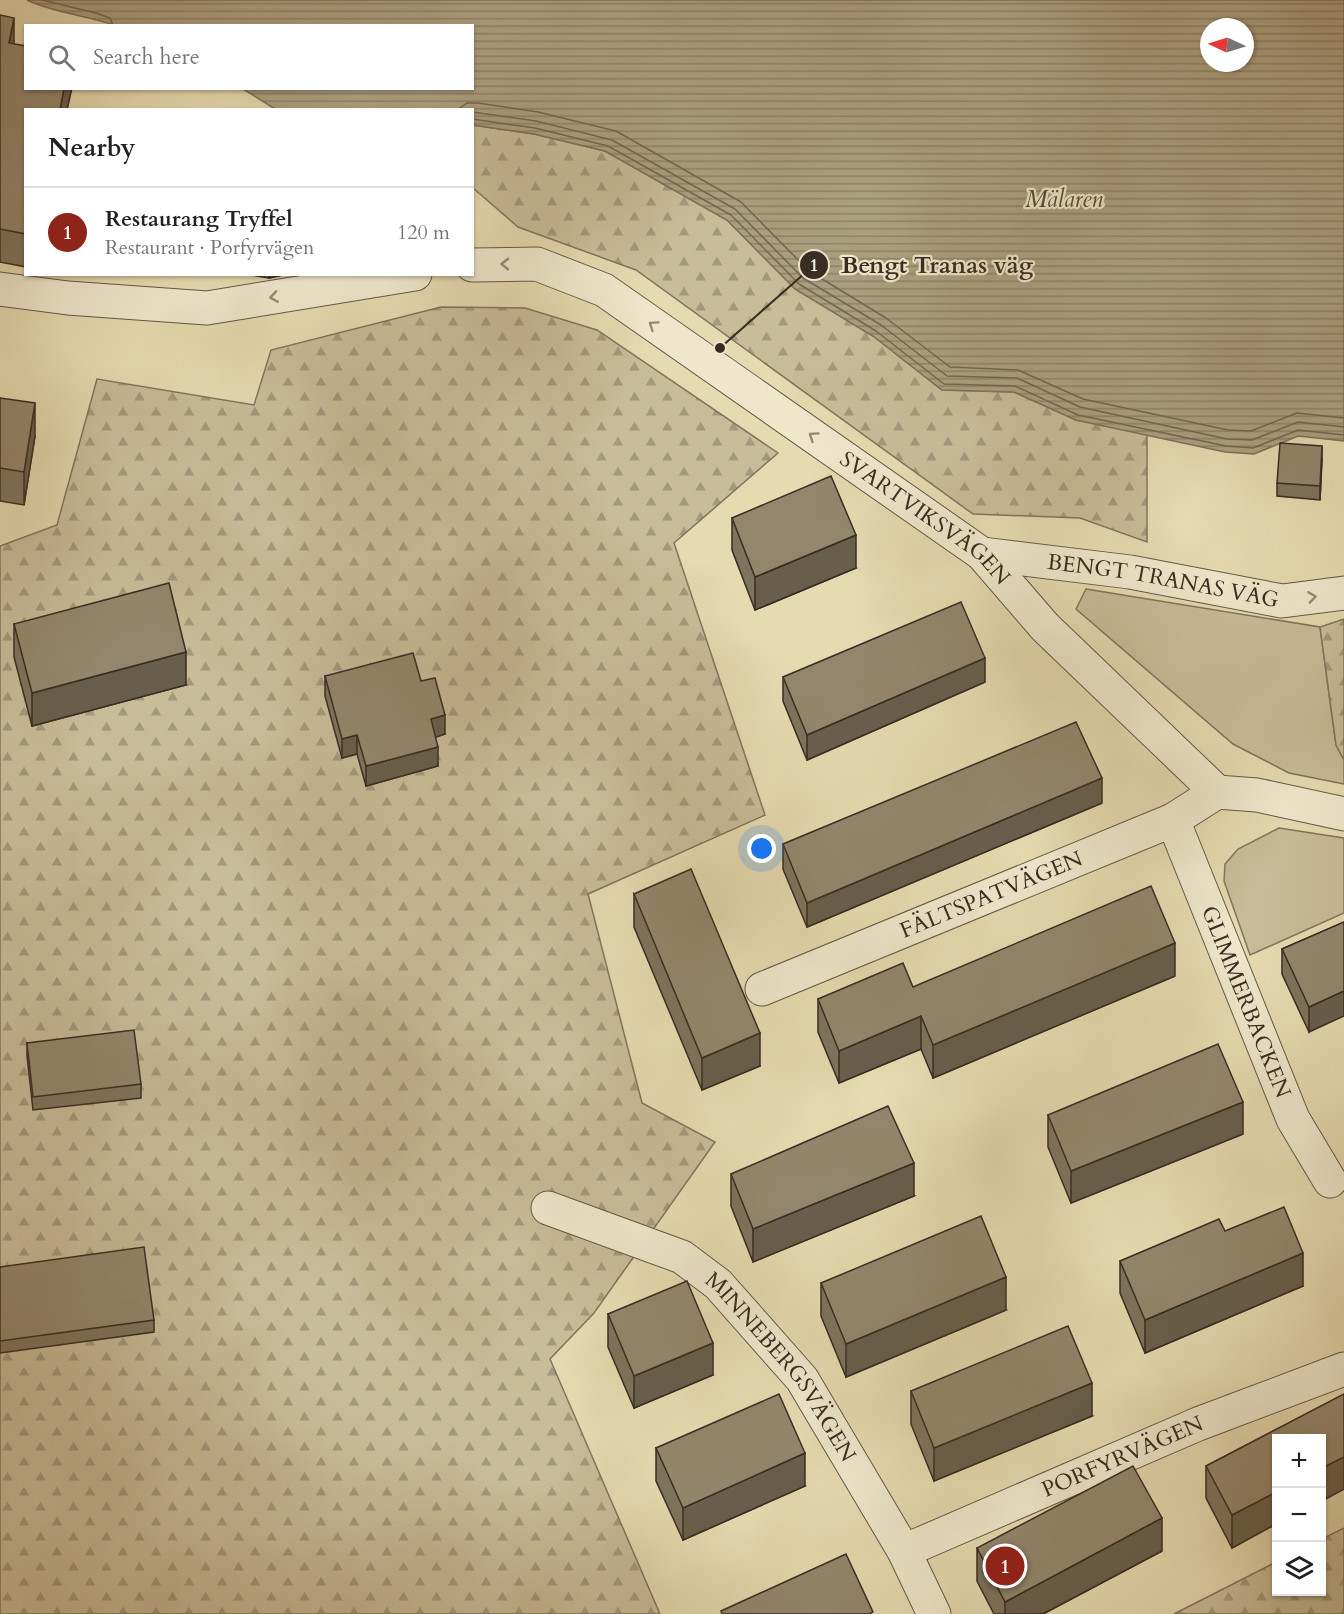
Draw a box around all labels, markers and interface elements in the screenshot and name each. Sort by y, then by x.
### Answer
north arrow [1200,18,1254,72]
search box [24,24,474,90]
icon: search [45,41,78,74]
text: Search here [93,42,200,72]
text: Nearby [48,130,136,165]
water label: Mälaren [1025,183,1103,216]
text: Restaurang Tryffel [105,204,293,234]
text: 1 [62,219,73,246]
text: 120 m [397,219,450,246]
text: Restaurant · Porfyrvägen [105,234,314,261]
callout: Bengt Tranas väg [799,244,1045,286]
text: Bengt Tranas väg [841,249,1034,282]
text: 1 [809,253,819,278]
one-way arrow [500,258,509,270]
one-way arrow [270,290,280,303]
one-way arrow [649,321,660,332]
one-way arrow [809,432,820,443]
street label: SVARTVIKSVÄGEN [834,444,1017,592]
street label: BENGT TRANAS VÄG [1045,547,1281,615]
one-way arrow [1307,591,1316,604]
your location [747,834,776,863]
street label: FÄLTSPATVÄGEN [895,844,1087,946]
street label: GLIMMERBACKEN [1194,901,1298,1103]
street label: MINNEBERGSVÄGEN [699,1265,863,1468]
street label: PORFYRVÄGEN [1037,1408,1208,1505]
map controls [1272,1434,1326,1596]
button: + [1272,1434,1326,1488]
button: − [1272,1488,1326,1542]
button: layers [1272,1542,1326,1596]
pin: 1 [986,1544,1024,1588]

